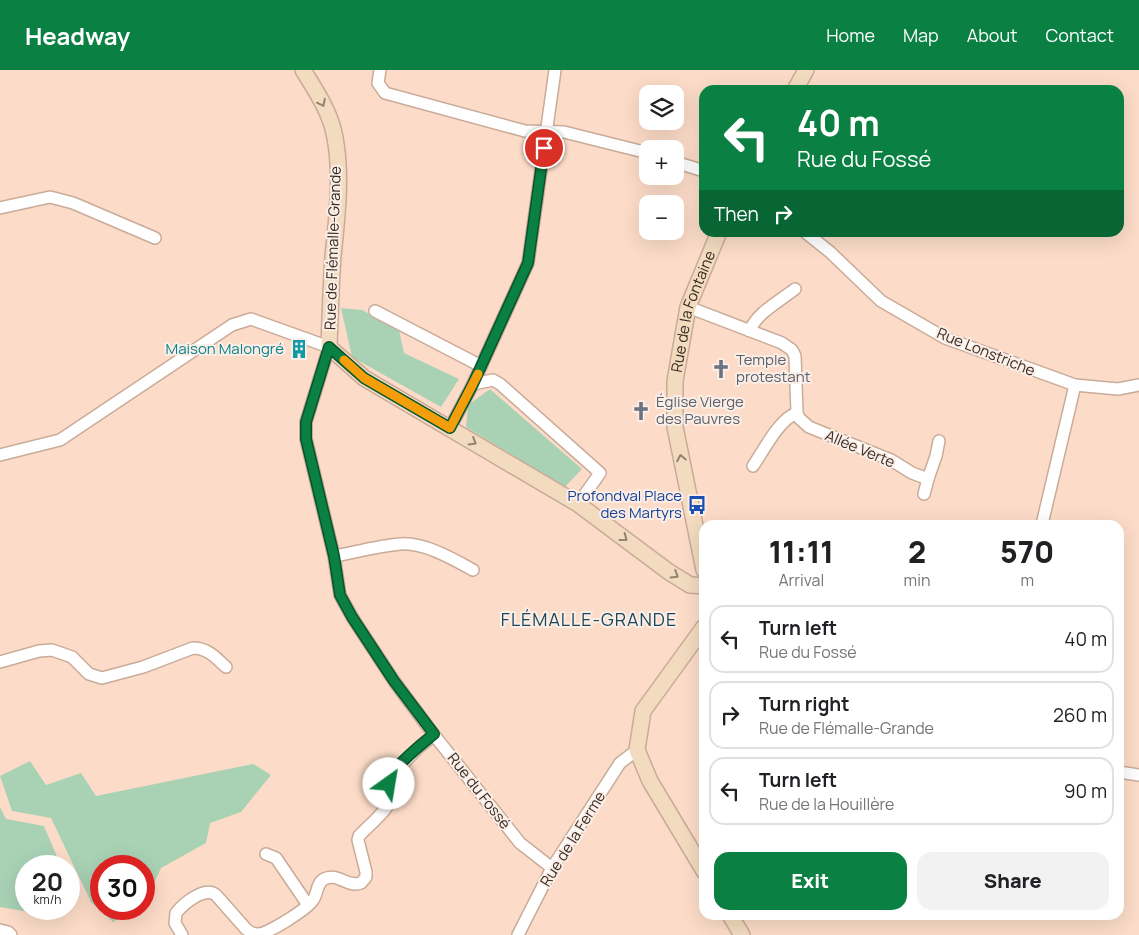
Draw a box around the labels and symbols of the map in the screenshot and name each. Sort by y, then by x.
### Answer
one-way arrow [316,98,326,107]
pin [523,127,565,169]
street label: Rue de Flémalle-Grande [319,165,346,330]
street label: Rue de la Fontaine [666,247,720,374]
street label: Rue Lonstriche [934,322,1039,381]
place label: Maison Malongré [166,338,284,359]
building icon: Maison Malongré [288,338,310,360]
place label: Temple protestant [736,349,811,387]
church icon: Temple protestant [710,358,732,380]
place label: Église Vierge des Pauvres [656,391,744,429]
church icon: Église Vierge des Pauvres [630,400,652,422]
street label: Allée Verte [822,424,898,473]
one-way arrow [467,435,476,445]
one-way arrow [676,453,687,462]
place label: Profondval Place des Martyrs [567,485,682,523]
bus stop icon: Profondval Place des Martyrs [686,494,708,516]
one-way arrow [618,533,627,541]
one-way arrow [670,569,679,579]
district label: FLÉMALLE-GRANDE [501,607,677,631]
street label: Rue du Fossé [443,748,516,833]
position arrow [362,757,414,809]
street label: Rue de la Ferme [535,787,610,890]
speed limit sign: 30 [90,855,155,920]

